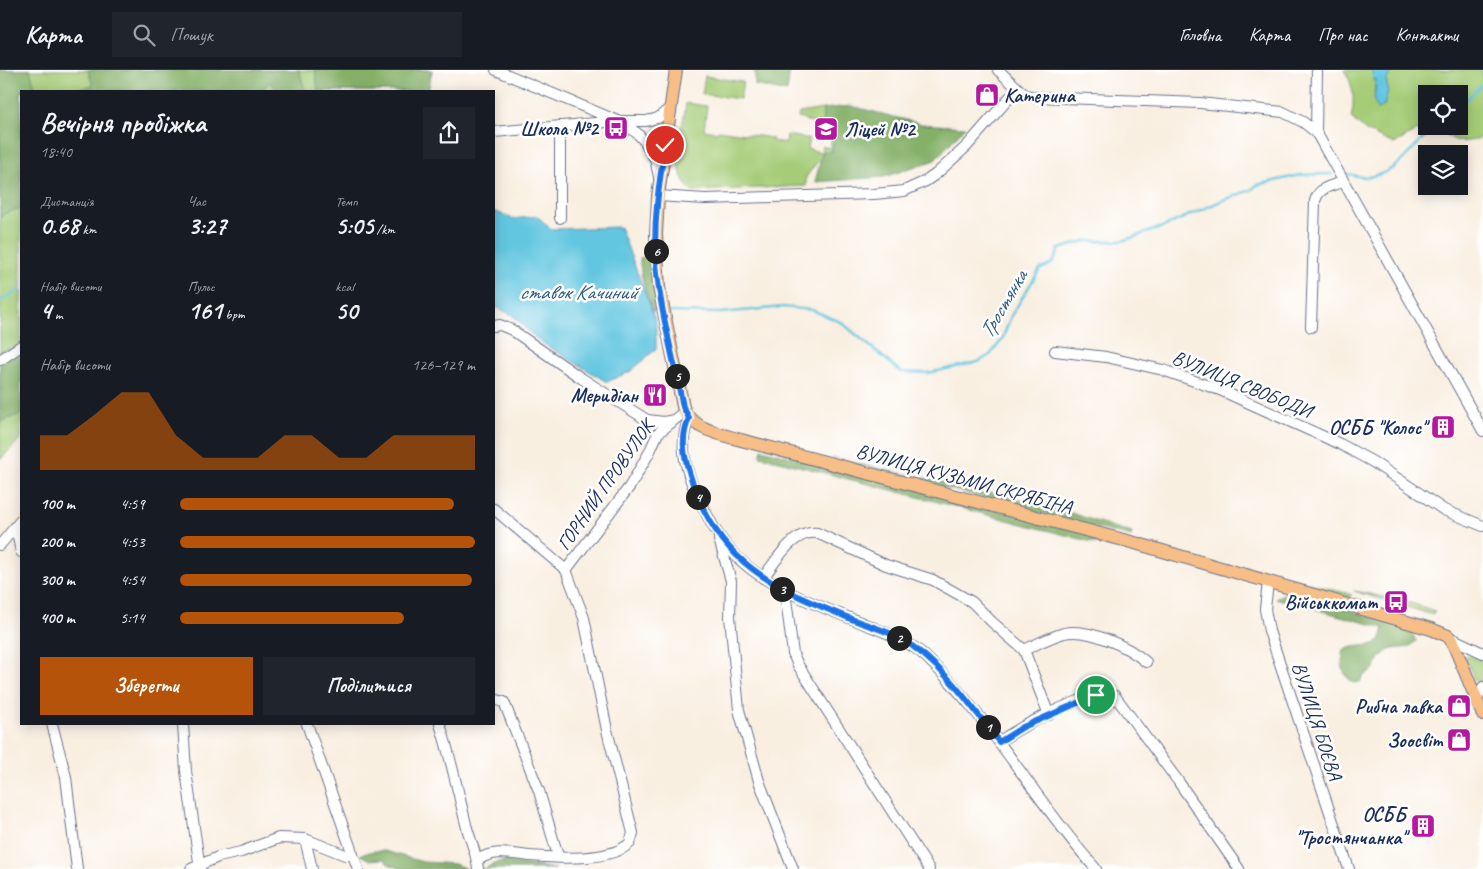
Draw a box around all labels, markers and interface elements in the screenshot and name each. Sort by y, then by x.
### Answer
search box [112,12,462,57]
text: Карта [25,20,82,50]
icon: search [130,21,158,49]
text: Пошук [170,23,213,47]
text: Головна [1179,24,1221,46]
text: Карта [1249,24,1290,46]
text: Про нас [1318,24,1368,46]
text: Контакти [1396,24,1458,46]
shop icon: Катерина [974,82,1000,108]
place label: Катерина [1004,83,1077,108]
map controls [1418,85,1468,195]
button: locate [1418,85,1468,135]
text: Вечірня пробіжка [40,105,206,140]
button: share [423,107,475,159]
bus stop icon: Школа №2 [603,115,629,141]
place label: Школа №2 [520,116,600,141]
school or university icon: Ліцей №2 [813,116,839,142]
place label: Ліцей №2 [844,117,917,142]
pin [644,124,686,166]
icon: check [651,131,679,159]
text: 18:40 [40,142,72,162]
button: layers [1418,145,1468,195]
text: Дистанція [40,193,93,210]
text: Час [188,193,206,210]
text: Темп [335,193,358,210]
text: 0.68 [40,210,79,242]
text: 3:27 [188,210,226,242]
text: 5:05 [335,210,373,242]
text: km [79,221,96,238]
text: /km [373,221,395,238]
pin: 6 [644,238,668,264]
text: 6 [653,243,660,260]
water label: Тростянка [973,263,1034,342]
text: Набір висоти [40,278,101,295]
text: Пульс [188,278,215,295]
text: kcal [335,278,354,295]
water label: ставок Качиний [519,279,641,305]
text: 4 [40,295,51,327]
text: 161 [188,295,222,327]
text: 50 [335,295,357,327]
text: m [51,306,63,323]
text: bpm [222,306,245,323]
street label: ВУЛИЦЯ СВОБОДИ [1169,345,1318,425]
text: Набір висоти [40,355,110,375]
text: 126–129 m [412,355,475,375]
pin: 5 [664,364,690,388]
text: 5 [674,368,681,385]
restaurant icon: Меридіан [642,382,668,408]
place label: Меридіан [571,383,639,408]
street label: ГОРНИЙ ПРОВУЛОК [551,413,661,555]
building icon: ОСББ "Колос" [1430,414,1456,440]
place label: ОСББ "Колос" [1329,415,1430,440]
street label: ВУЛИЦЯ КУЗЬМИ СКРЯБІНА [853,438,1076,520]
pin: 4 [686,484,710,510]
text: 4 [695,489,702,506]
text: 100 m [40,494,75,514]
text: 4:59 [120,494,145,514]
text: 200 m [40,532,75,552]
text: 4:53 [120,532,145,552]
text: 300 m [40,570,75,590]
text: 4:54 [120,570,145,590]
pin: 3 [770,576,794,602]
text: 3 [779,581,786,598]
bus stop icon: Військкомат [1383,589,1409,615]
place label: Військкомат [1285,590,1379,615]
text: 400 m [40,608,75,628]
text: 5:14 [120,608,145,628]
pin: 2 [886,626,912,650]
text: 2 [896,630,903,647]
button: Зберегти [40,657,253,715]
button: Поділитися [263,657,475,715]
street label: ВУЛИЦЯ БОЄВА [1286,659,1348,784]
pin [1075,674,1117,716]
icon: arrive [1082,681,1110,709]
shop icon: Рибна лавка [1446,693,1472,719]
place label: Рибна лавка [1355,694,1444,719]
pin: 1 [976,714,1000,740]
text: 1 [985,719,992,736]
shop icon: Зоосвіт [1446,727,1472,753]
place label: Зоосвіт [1387,728,1444,753]
place label: ОСББ "Тростянчанка" [1295,802,1410,850]
building icon: ОСББ "Тростянчанка" [1410,813,1436,839]

